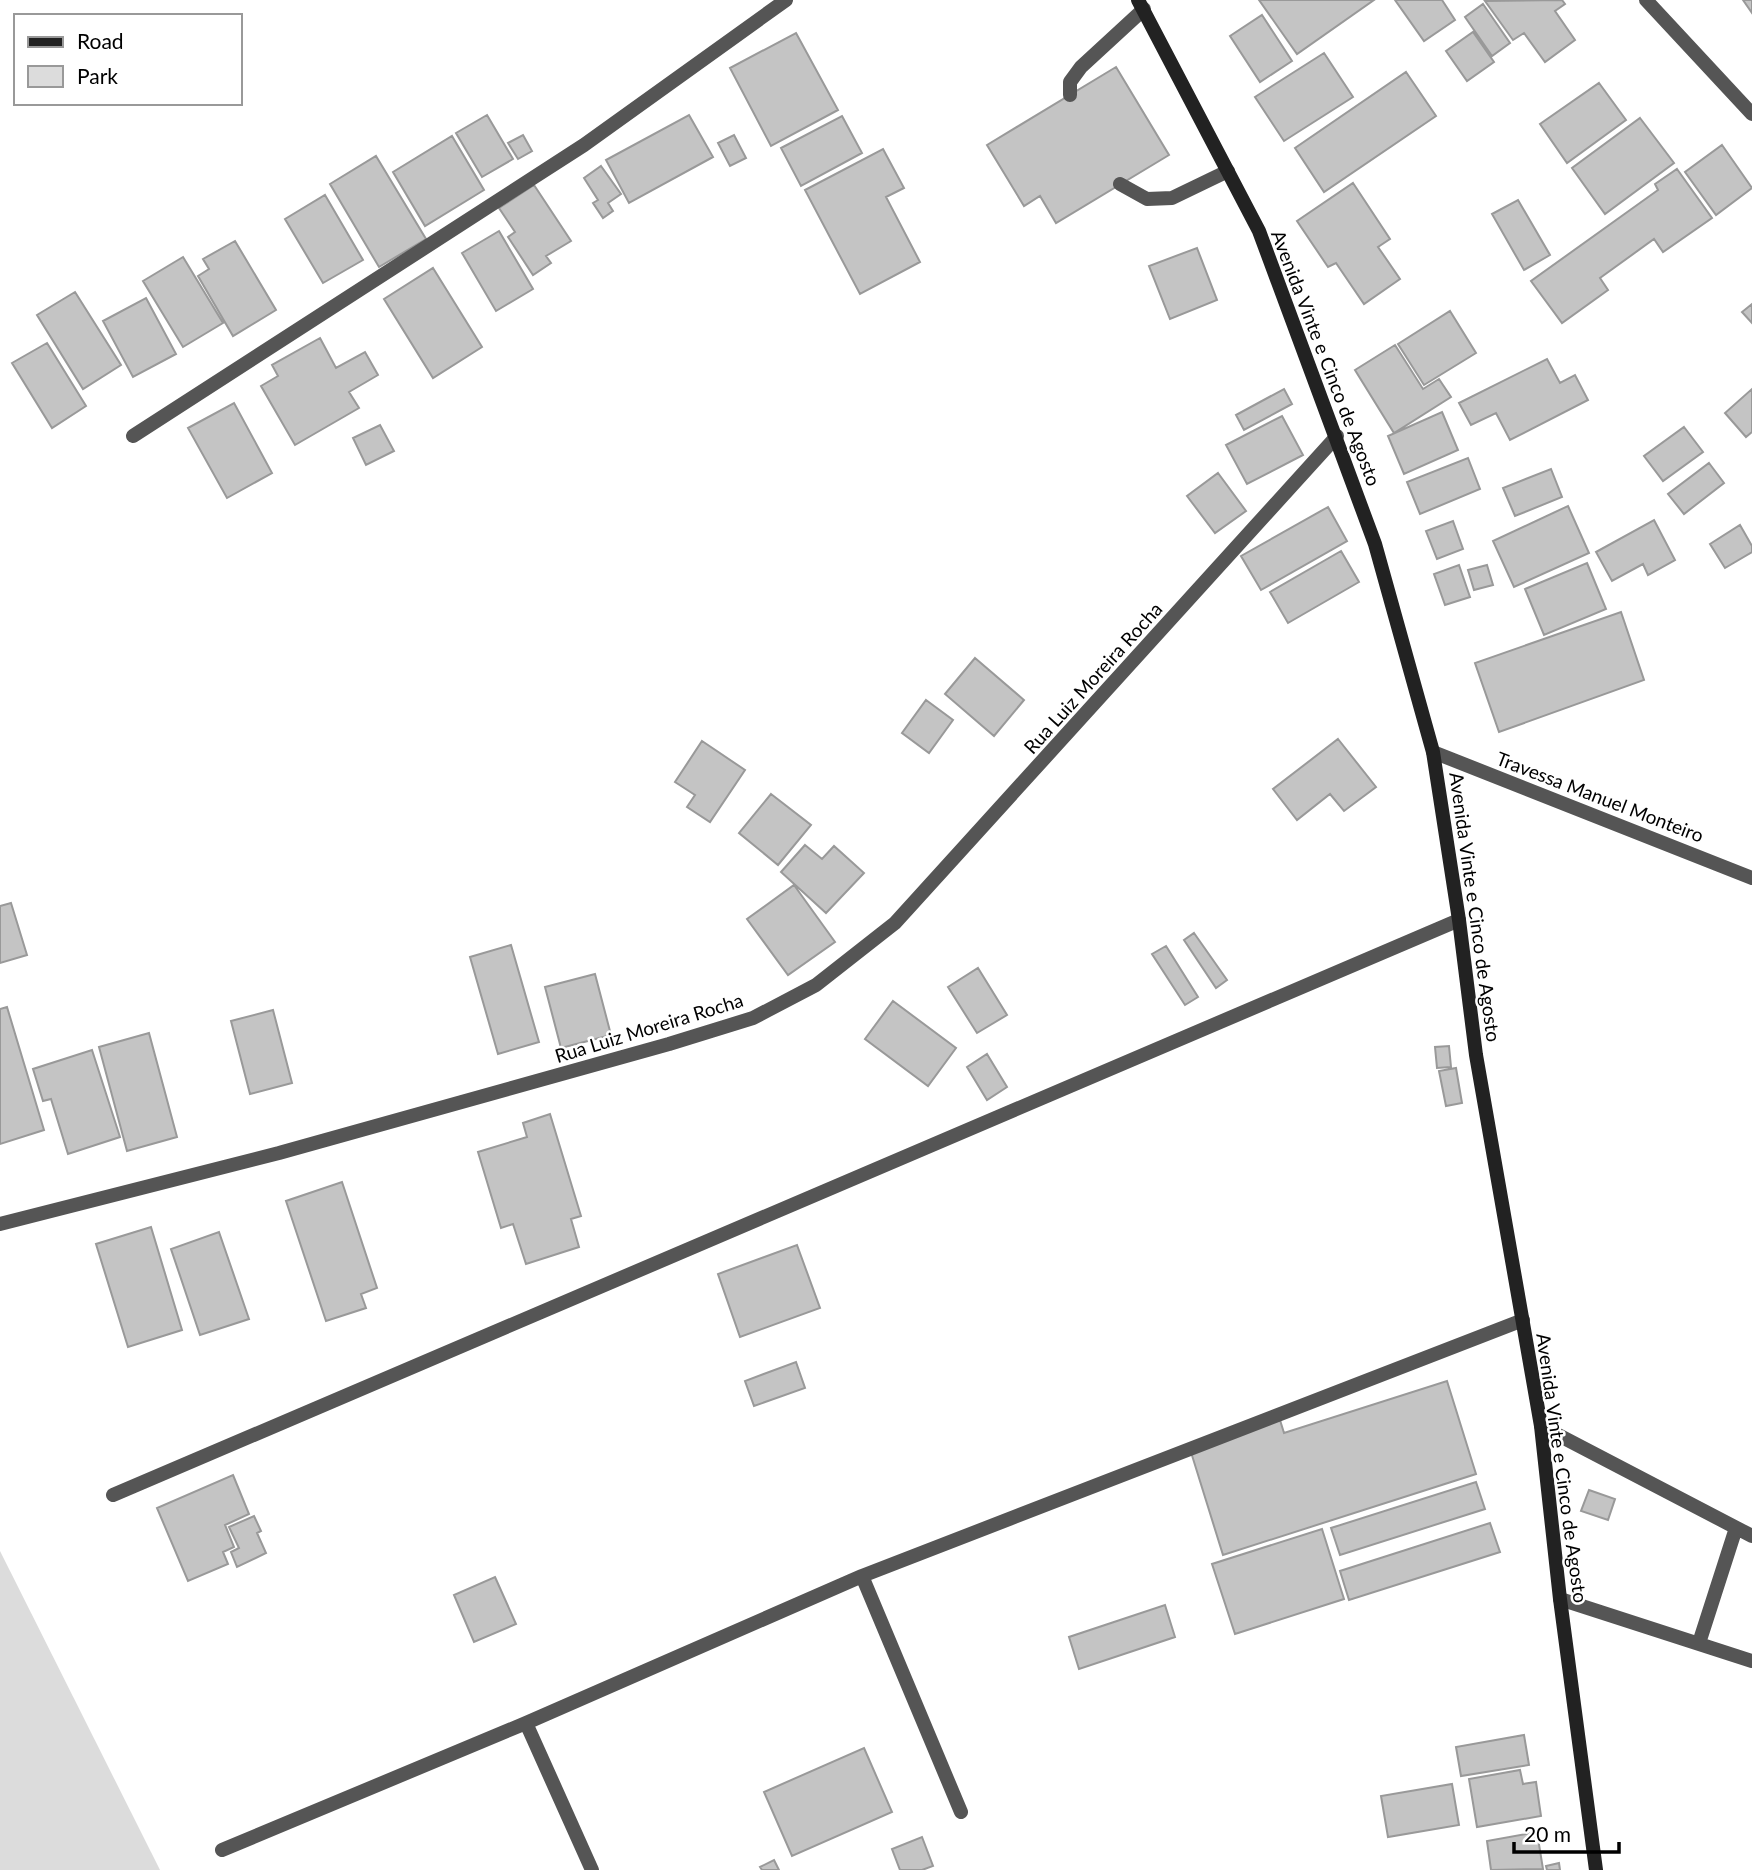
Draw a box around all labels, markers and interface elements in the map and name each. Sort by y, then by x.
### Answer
legend [14,14,242,105]
text: Road [77,28,124,53]
text: Park [77,63,118,88]
street label: Avenida Vinte e Cinco de Agosto [1267,227,1386,489]
street label: Rua Luiz Moreira Rocha [1019,597,1167,758]
street label: Travessa Manuel Monteiro [1493,746,1707,847]
street label: Avenida Vinte e Cinco de Agosto [1445,771,1506,1043]
street label: Rua Luiz Moreira Rocha [552,988,746,1067]
street label: Avenida Vinte e Cinco de Agosto [1532,1332,1593,1604]
scale bar [1514,1811,1619,1855]
text: 20 m [1524,1821,1571,1846]

